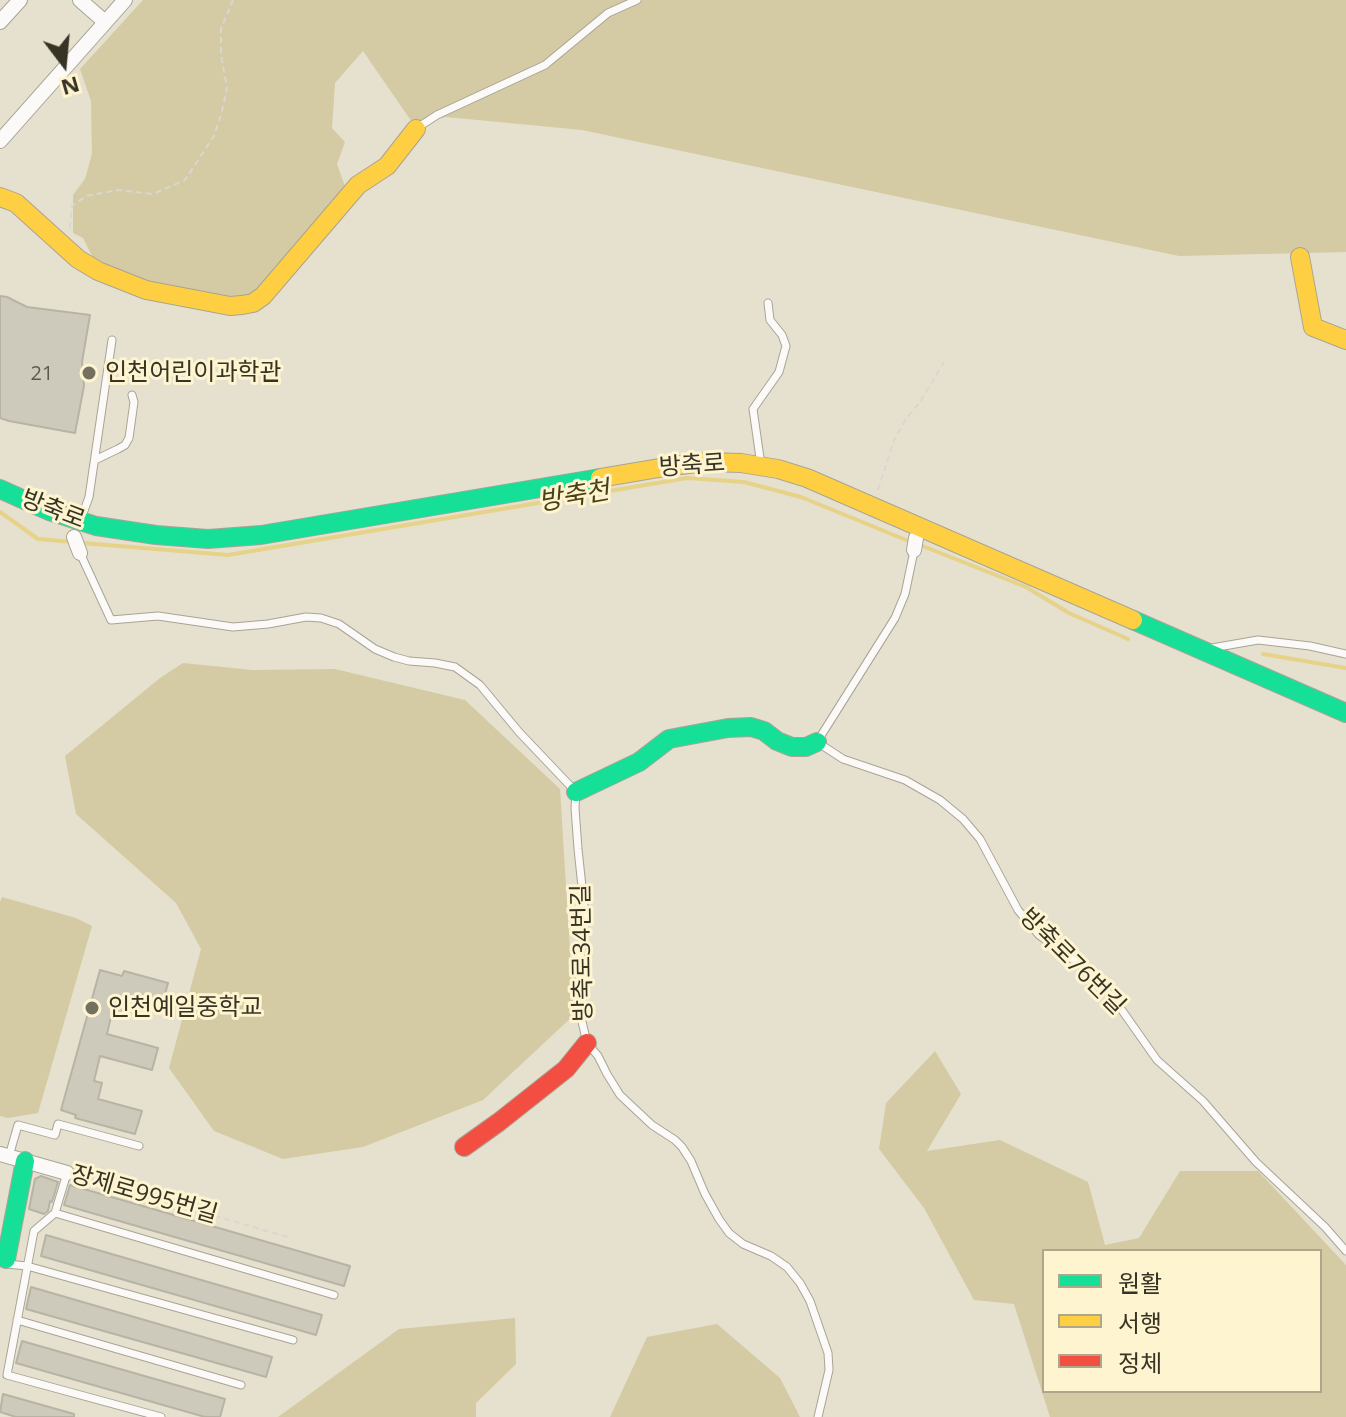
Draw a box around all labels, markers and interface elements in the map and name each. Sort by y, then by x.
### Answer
north arrow [24,24,104,104]
text: N [58,70,83,104]
place label: 인천어린이과학관 [105,359,282,387]
house number: 21 [31,362,53,386]
marker: 인천어린이과학관 [80,364,98,382]
street label: 방축로 [658,449,726,483]
water label: 방축천 [536,475,612,519]
street label: 방축로 [17,485,89,535]
street label: 방축로34번길 [567,884,599,1022]
street label: 방축로76번길 [1013,903,1131,1021]
place label: 인천예일중학교 [108,994,263,1022]
marker: 인천예일중학교 [83,999,101,1017]
street label: 장제로995번길 [67,1160,221,1230]
legend [1042,1249,1322,1393]
text: 원활 [1118,1266,1162,1299]
text: 서행 [1118,1306,1162,1339]
text: 정체 [1118,1346,1162,1379]

